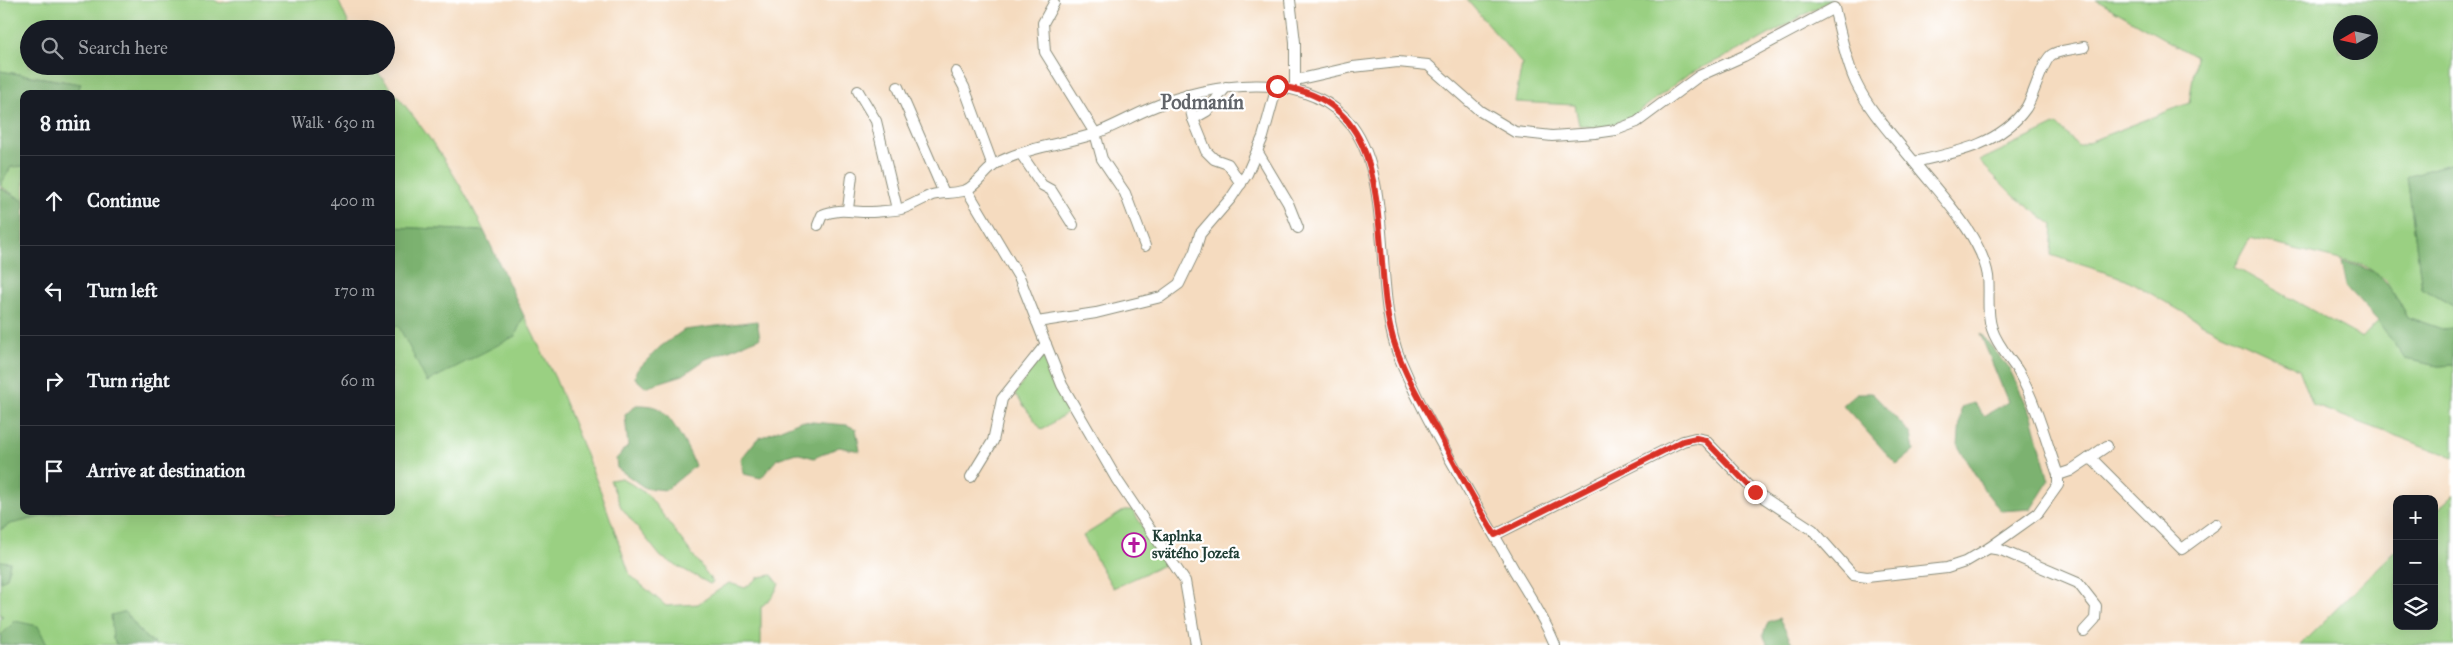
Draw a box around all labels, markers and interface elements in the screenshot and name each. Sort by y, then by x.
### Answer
north arrow [2333,15,2378,60]
search box [20,20,395,75]
icon: search [38,34,66,62]
text: Search here [78,36,168,59]
route start [1266,75,1289,98]
district label: Podmanín [1160,90,1244,114]
text: 8 min [40,110,90,136]
text: Walk · 630 m [291,113,375,132]
icon: ahead [40,187,68,215]
text: Continue [87,189,160,212]
text: 400 m [331,191,375,210]
icon: left [40,277,68,305]
text: Turn left [87,279,157,302]
text: 170 m [334,281,375,300]
icon: right [40,367,68,395]
text: Turn right [87,369,170,392]
text: 60 m [341,371,375,390]
icon: arrive [40,457,68,485]
text: Arrive at destination [87,459,245,482]
route end [1744,481,1767,504]
map controls [2393,495,2438,630]
button: + [2393,495,2438,540]
place label: Kaplnka svätého Jozefa [1152,527,1240,563]
church icon: Kaplnka svätého Jozefa [1121,532,1147,558]
button: − [2393,540,2438,585]
button: layers [2393,585,2438,630]

